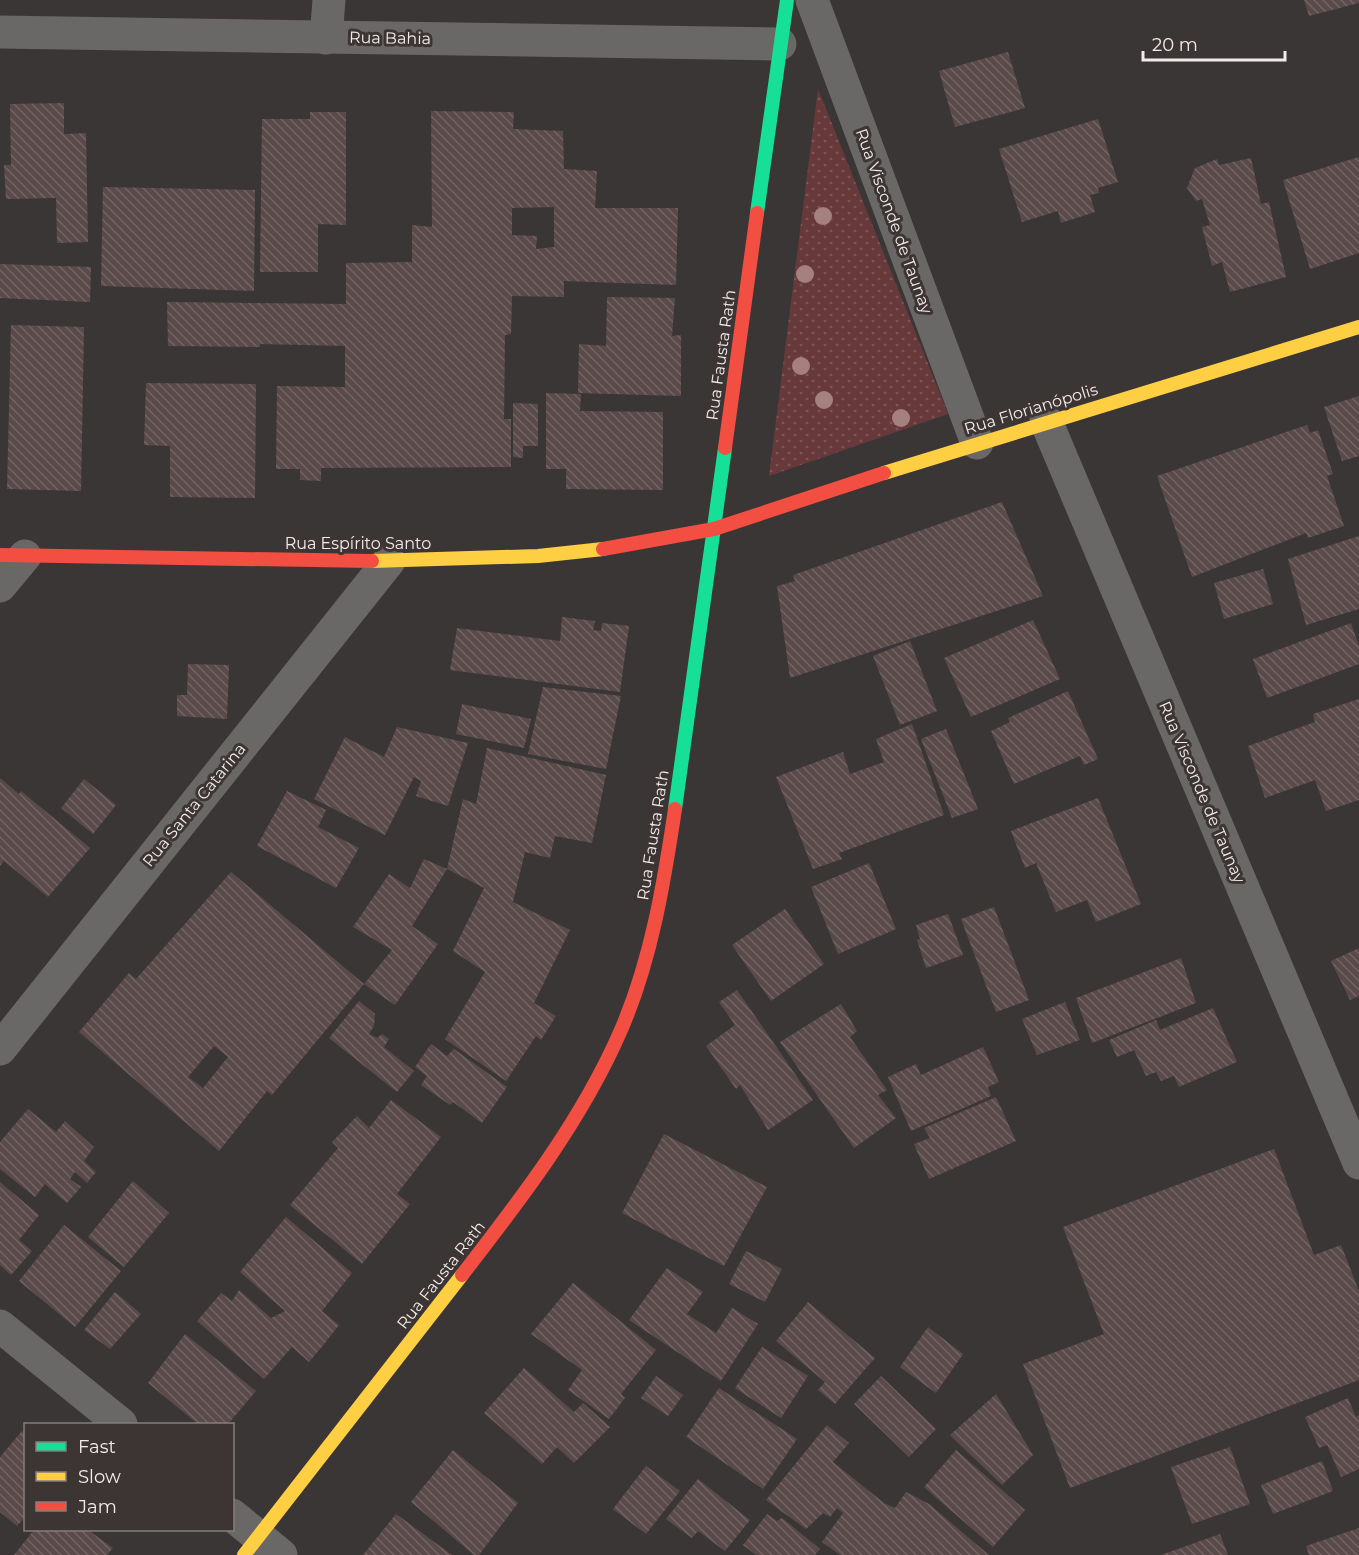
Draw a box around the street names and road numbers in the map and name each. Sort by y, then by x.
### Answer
street label: Rua Bahia [349,28,431,48]
street label: Rua Visconde de Taunay [852,126,936,316]
street label: Rua Fausta Rath [702,288,740,422]
street label: Rua Florianópolis [962,380,1100,438]
street label: Rua Espírito Santo [285,534,431,553]
street label: Rua Visconde de Taunay [1155,698,1249,886]
street label: Rua Santa Catarina [138,740,250,870]
street label: Rua Fausta Rath [633,768,673,902]
street label: Rua Fausta Rath [393,1217,489,1333]

